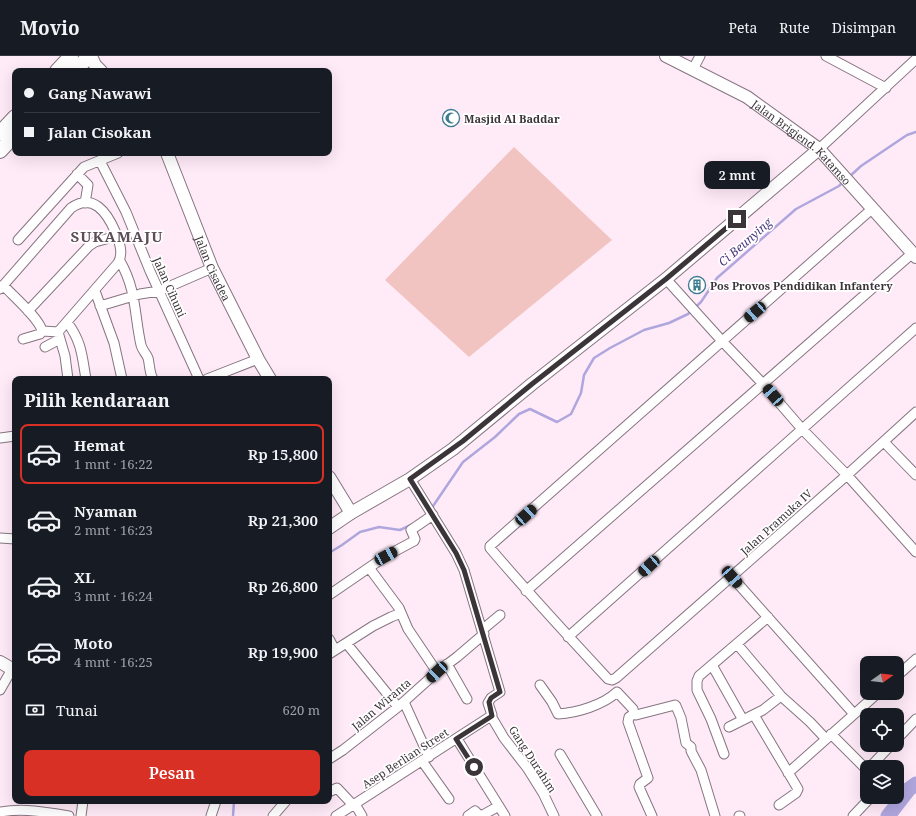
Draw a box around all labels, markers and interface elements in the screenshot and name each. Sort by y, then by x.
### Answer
text: Movio [20,15,80,41]
text: Peta [729,18,757,37]
text: Rute [779,18,810,37]
text: Disimpan [832,18,896,37]
text: Gang Nawawi [48,83,152,103]
street label: Jalan Brigjend. Katamso [748,95,855,188]
mosque icon: Masjid Al Baddar [441,108,461,128]
place label: Masjid Al Baddar [464,111,560,126]
text: Jalan Cisokan [48,122,151,142]
callout: 2 mnt [704,161,770,189]
text: 2 mnt [719,166,755,184]
route end [728,210,746,228]
water label: Ci Beunying [715,213,776,270]
district label: SUKAMAJU [71,226,163,246]
street label: Jalan Cisadea [192,232,235,303]
street label: Jalan Cihuni [150,254,190,320]
building icon: Pos Provos Pendidikan Infantery [687,275,707,295]
place label: Pos Provos Pendidikan Infantery [710,278,893,293]
car [742,300,768,324]
car [761,382,785,408]
text: Pilih kendaraan [24,388,170,412]
text: Hemat [74,435,125,455]
icon: car [26,436,62,472]
text: Rp 15,800 [248,444,318,464]
text: 1 mnt · 16:22 [74,455,153,473]
street label: Jalan Pramuka IV [736,485,816,559]
text: Nyaman [74,501,137,521]
icon: car [26,502,62,538]
car [513,503,539,527]
text: Rp 21,300 [248,510,318,530]
text: 2 mnt · 16:23 [74,521,153,539]
car [373,545,399,567]
car [636,554,662,578]
car [720,564,744,590]
text: XL [74,567,95,587]
icon: car [26,568,62,604]
text: Rp 26,800 [248,576,318,596]
text: 3 mnt · 16:24 [74,587,153,605]
text: Moto [74,633,113,653]
icon: car [26,634,62,670]
text: Rp 19,900 [248,642,318,662]
text: 4 mnt · 16:25 [74,653,153,671]
north arrow [860,656,904,700]
map controls [860,656,904,804]
car [424,659,450,685]
street label: Jalan Wiranta [347,675,414,734]
icon: cash [24,699,46,721]
text: Tunai [56,700,98,720]
text: 620 m [283,701,320,719]
button: locate [860,708,904,752]
street label: Gang Durahim [506,723,561,796]
street label: Asep Berlian Street [359,724,451,792]
button: Pesan [24,750,320,796]
route start [465,758,483,776]
button: layers [860,760,904,804]

